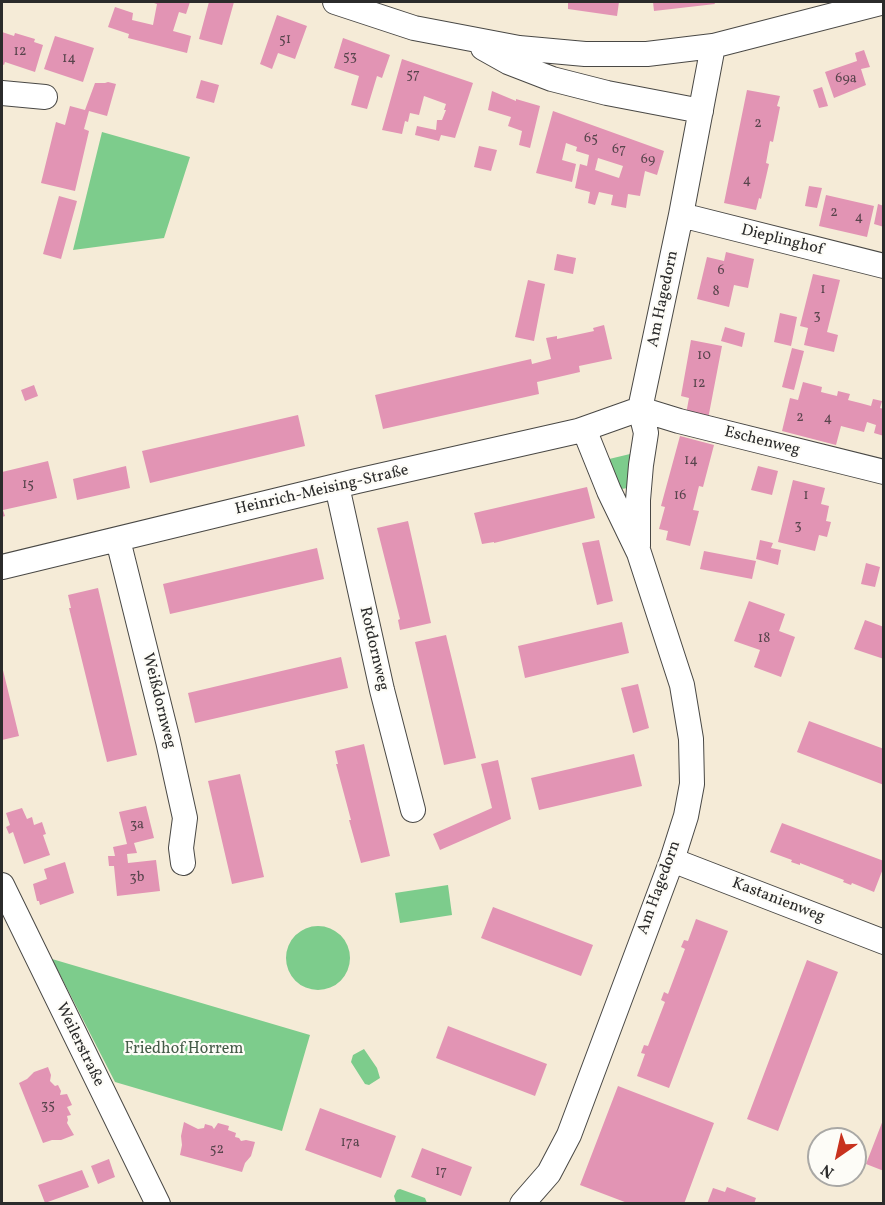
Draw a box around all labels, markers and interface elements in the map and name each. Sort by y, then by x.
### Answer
house number: 51 [279,32,291,48]
house number: 12 [14,44,26,60]
house number: 53 [343,49,357,65]
house number: 14 [62,51,76,67]
house number: 57 [406,67,420,83]
house number: 69a [835,71,857,87]
house number: 2 [754,116,762,132]
house number: 65 [584,131,598,147]
house number: 67 [612,142,626,158]
house number: 69 [641,152,655,168]
house number: 4 [743,173,751,189]
house number: 2 [830,205,838,221]
house number: 4 [855,210,863,226]
street label: Dieplinghof [739,222,825,260]
street label: Am Hagedorn [644,249,684,349]
house number: 6 [717,263,725,279]
house number: 1 [820,282,826,298]
house number: 8 [712,284,720,300]
house number: 3 [813,308,821,324]
house number: 10 [697,348,711,364]
house number: 12 [693,376,705,392]
house number: 2 [796,410,804,426]
house number: 4 [824,411,832,427]
street label: Eschenweg [722,423,802,461]
house number: 14 [684,453,698,469]
street label: Heinrich-Meising-Straße [233,462,411,520]
house number: 15 [22,477,34,493]
house number: 16 [674,488,686,504]
house number: 1 [803,488,809,504]
house number: 3 [794,518,802,534]
street label: Rotdornweg [354,605,392,693]
house number: 18 [758,631,770,647]
street label: Weißdornweg [137,651,179,751]
house number: 3a [130,817,144,833]
street label: Am Hagedorn [634,839,686,937]
house number: 3b [130,870,144,886]
street label: Kastanienweg [729,874,827,928]
street label: Weilerstraße [51,1000,107,1090]
park label: Friedhof Horrem [124,1040,244,1060]
house number: 35 [41,1098,55,1114]
north arrow [807,1127,867,1187]
house number: 17a [340,1135,360,1151]
house number: 52 [210,1142,224,1158]
text: N [817,1158,839,1183]
house number: 17 [435,1164,447,1180]

